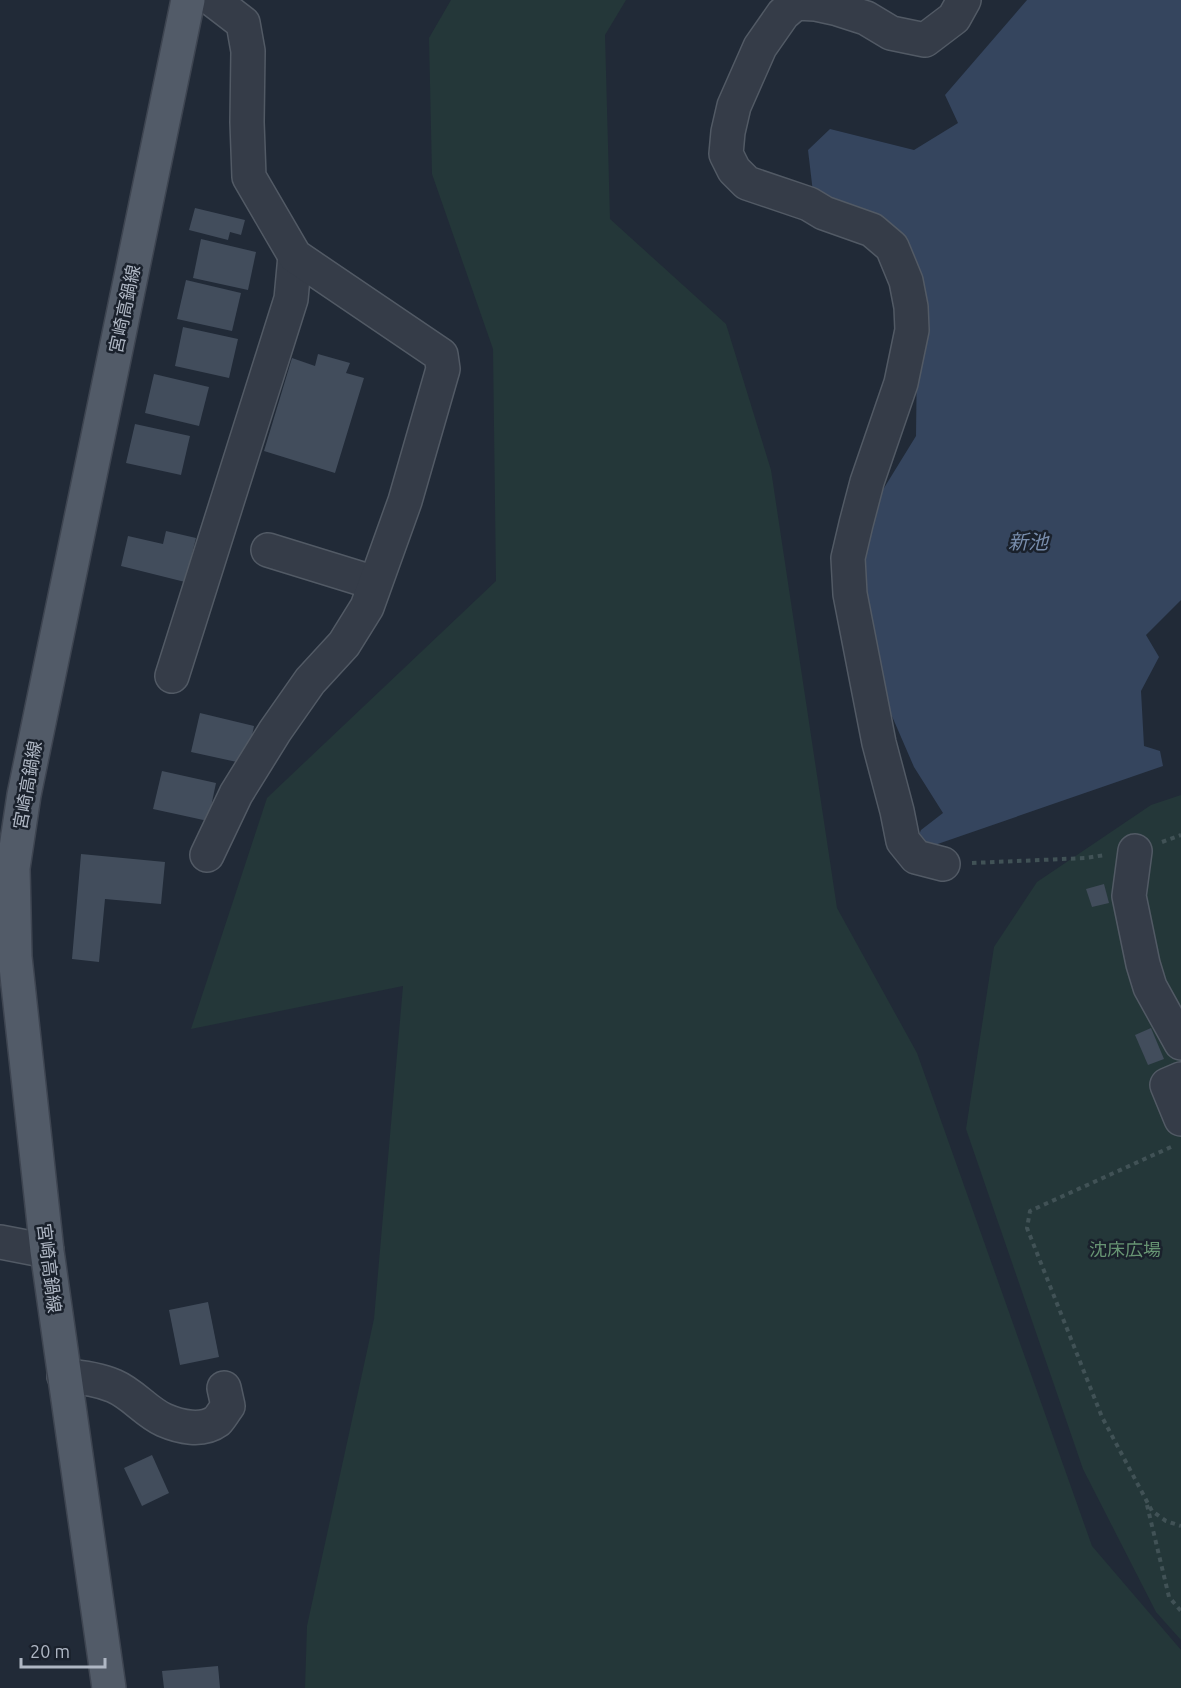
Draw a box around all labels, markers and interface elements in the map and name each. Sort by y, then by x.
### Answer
street label: 宮崎高鍋線 [105,263,143,355]
water label: 新池 [1008,530,1050,553]
street label: 宮崎高鍋線 [9,739,45,831]
street label: 宮崎高鍋線 [35,1222,65,1314]
park label: 沈床広場 [1089,1239,1161,1259]
scale bar [21,1631,105,1669]
text: 20 m [30,1641,70,1661]

